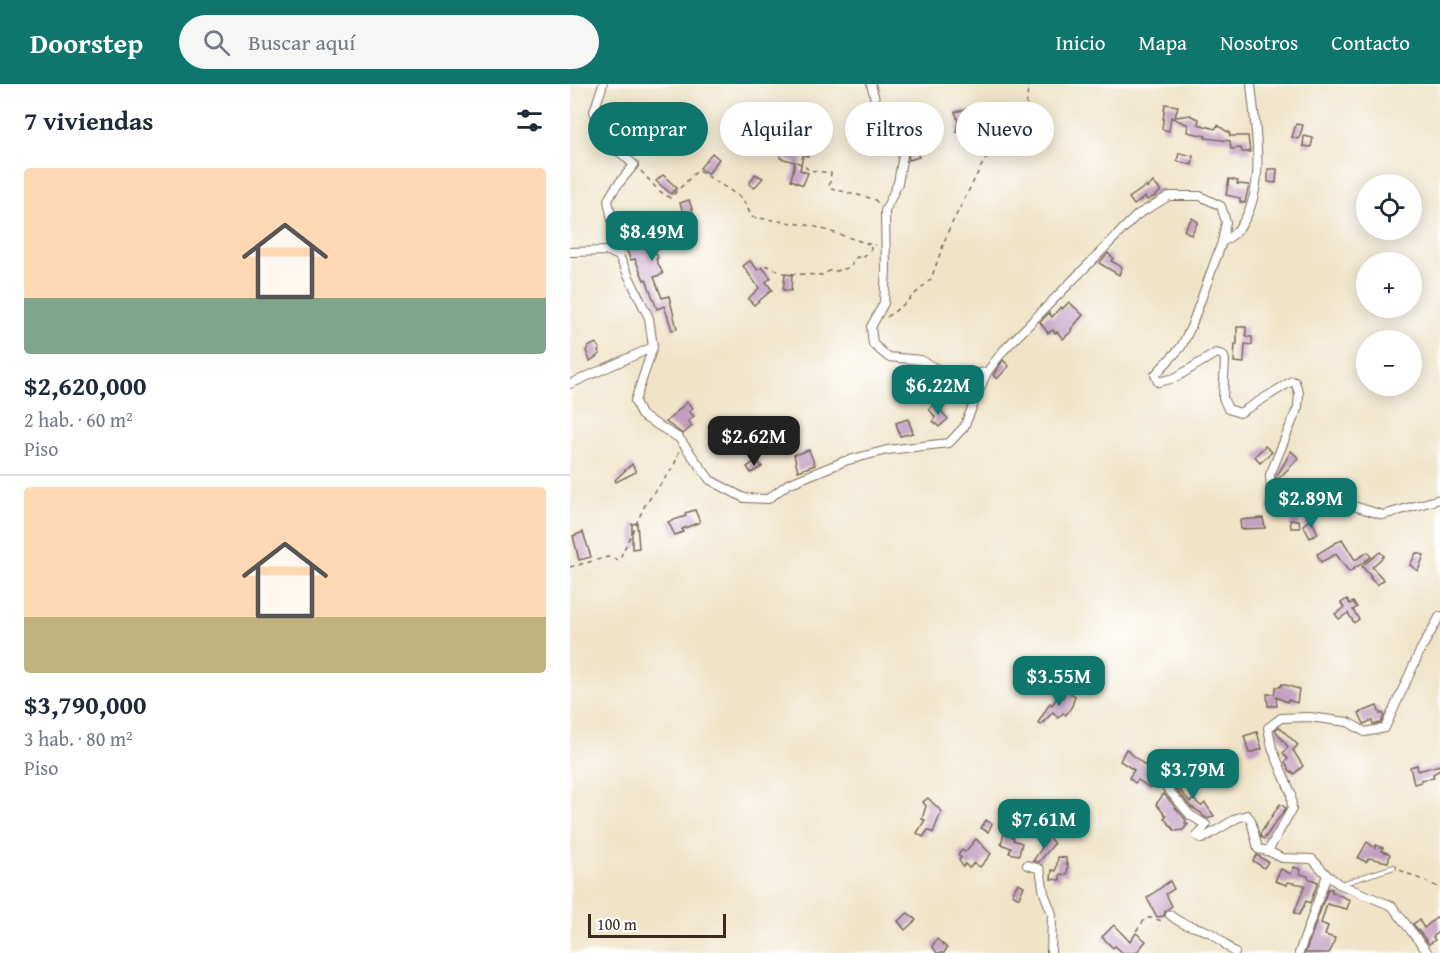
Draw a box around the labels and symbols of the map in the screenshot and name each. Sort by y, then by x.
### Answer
pin: $8.49M [603,211,701,262]
pin: $6.22M [889,365,987,416]
pin: $2.62M [705,416,803,467]
pin: $2.89M [1262,478,1360,529]
pin: $3.55M [1010,656,1108,707]
pin: $3.79M [1144,749,1242,800]
pin: $7.61M [995,799,1093,850]
scale bar [588,911,726,938]

